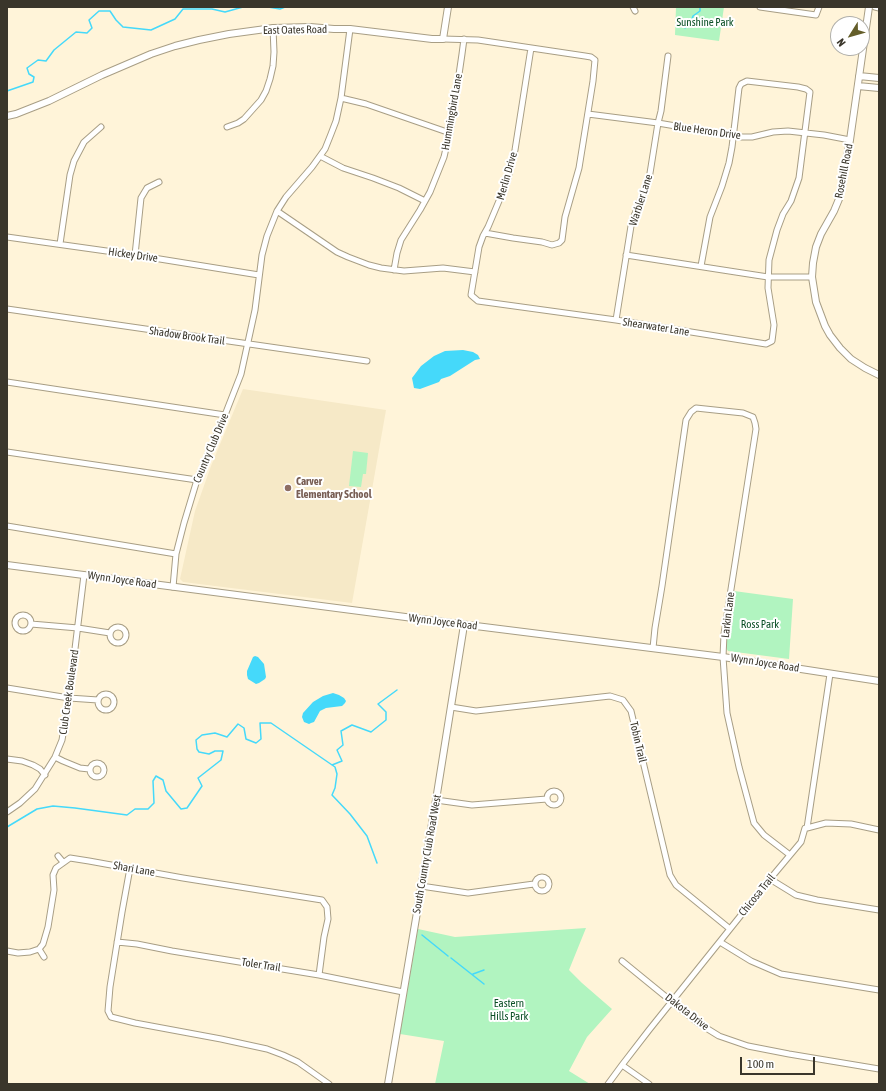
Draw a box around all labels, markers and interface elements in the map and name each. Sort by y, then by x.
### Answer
park label: Sunshine Park [676,16,734,30]
north arrow [830,16,870,56]
street label: East Oates Road [263,23,327,37]
text: N [834,36,848,49]
street label: Hummingbird Lane [439,73,465,151]
street label: Blue Heron Drive [672,120,742,142]
street label: Rosehill Road [832,142,856,200]
street label: Merlin Drive [494,151,520,201]
street label: Warbler Lane [626,173,656,227]
street label: Hickey Drive [107,245,159,265]
street label: Shearwater Lane [622,315,690,339]
street label: Shadow Brook Trail [148,324,226,348]
street label: Country Club Drive [190,411,232,485]
place label: Carver Elementary School [296,475,372,501]
marker: Carver Elementary School [283,483,293,493]
street label: Wynn Joyce Road [87,569,157,591]
street label: Larkin Lane [719,591,737,639]
street label: Wynn Joyce Road [408,611,478,633]
park label: Ross Park [741,618,779,632]
street label: Club Creek Boulevard [56,649,82,735]
street label: Wynn Joyce Road [730,651,800,675]
street label: Tobin Trail [627,720,649,764]
street label: South Country Club Road West [410,794,444,914]
street label: Shari Lane [112,859,156,879]
street label: Chicosa Trail [736,871,778,919]
street label: Toler Trail [240,955,282,975]
street label: Dakota Drive [662,991,712,1033]
park label: Eastern Hills Park [490,997,528,1023]
scale bar [742,1049,817,1075]
text: 100 m [747,1057,774,1071]

